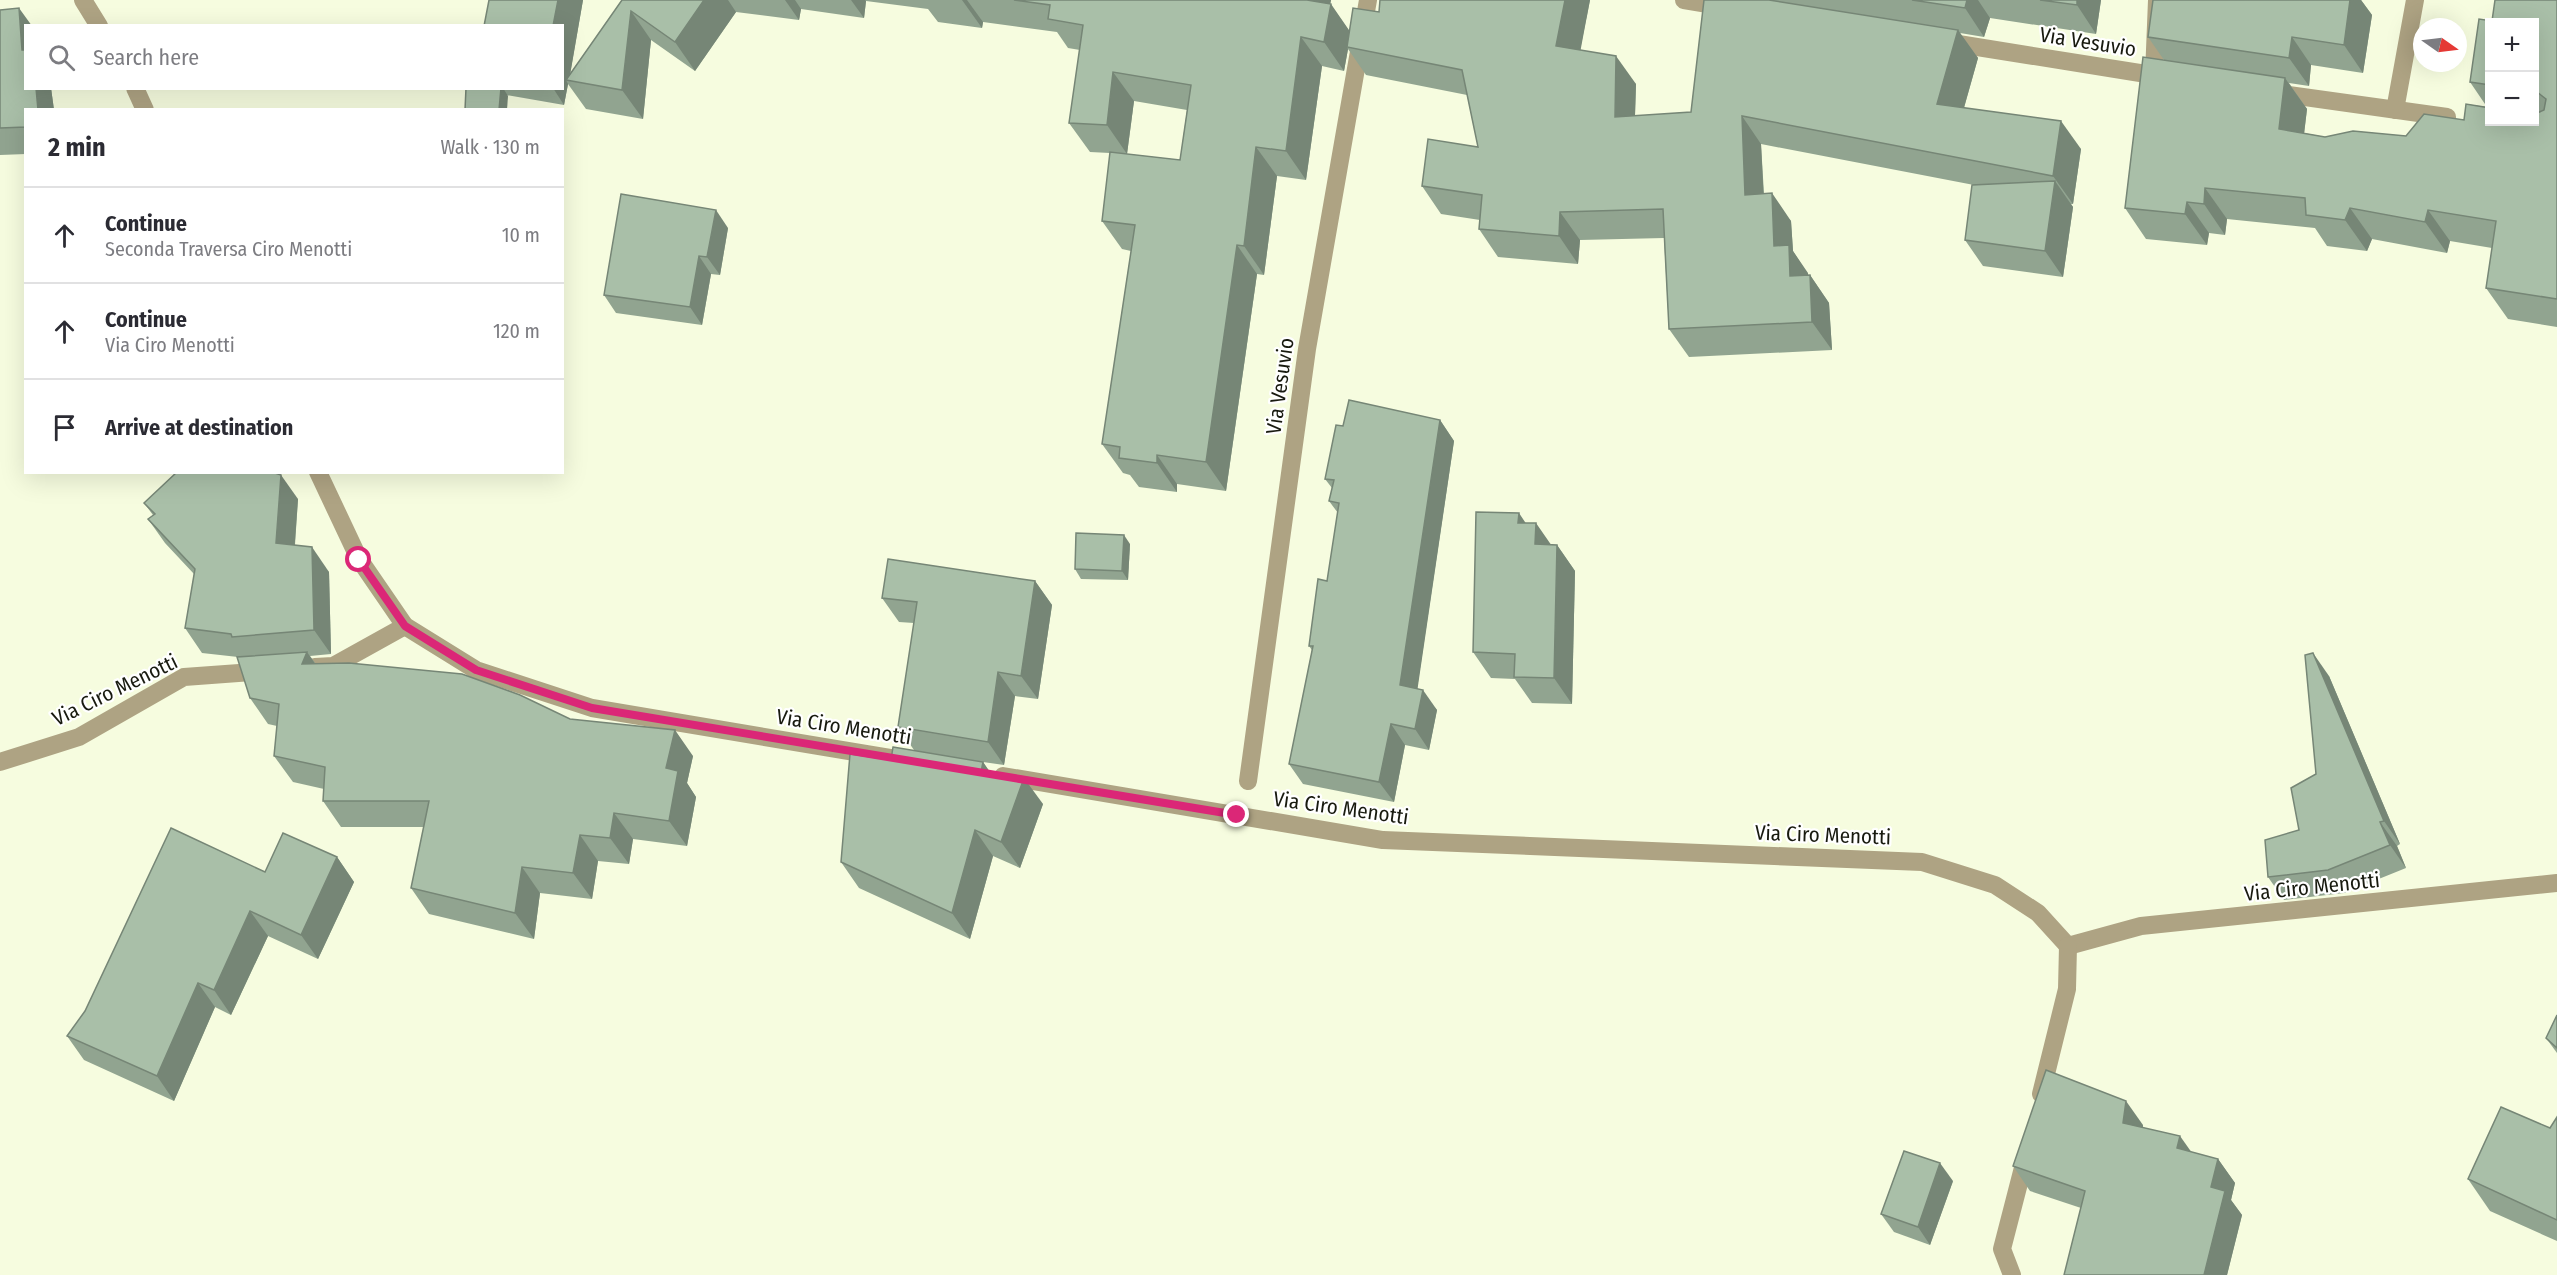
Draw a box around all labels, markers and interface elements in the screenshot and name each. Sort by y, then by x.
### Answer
north arrow [2413,18,2467,72]
map controls [2485,18,2539,126]
button: + [2485,18,2539,72]
street label: Via Vesuvio [2038,22,2138,62]
search box [24,24,564,90]
icon: search [45,41,78,74]
text: Search here [93,44,199,71]
button: − [2485,72,2539,126]
text: 2 min [48,132,106,163]
text: Walk · 130 m [440,135,540,159]
text: Continue [105,210,187,237]
icon: ahead [48,219,81,252]
text: 10 m [502,223,540,247]
text: Seconda Traversa Ciro Menotti [105,237,352,261]
text: Continue [105,306,187,333]
icon: ahead [48,315,81,348]
text: 120 m [493,319,540,343]
text: Via Ciro Menotti [105,333,235,357]
street label: Via Vesuvio [1260,336,1300,436]
icon: arrive [48,411,81,444]
text: Arrive at destination [105,414,293,441]
route start [345,546,371,572]
street label: Via Ciro Menotti [48,648,182,732]
street label: Via Ciro Menotti [775,703,913,751]
street label: Via Ciro Menotti [1272,786,1410,830]
route end [1223,801,1249,827]
street label: Via Ciro Menotti [1754,820,1892,850]
street label: Via Ciro Menotti [2243,867,2381,907]

